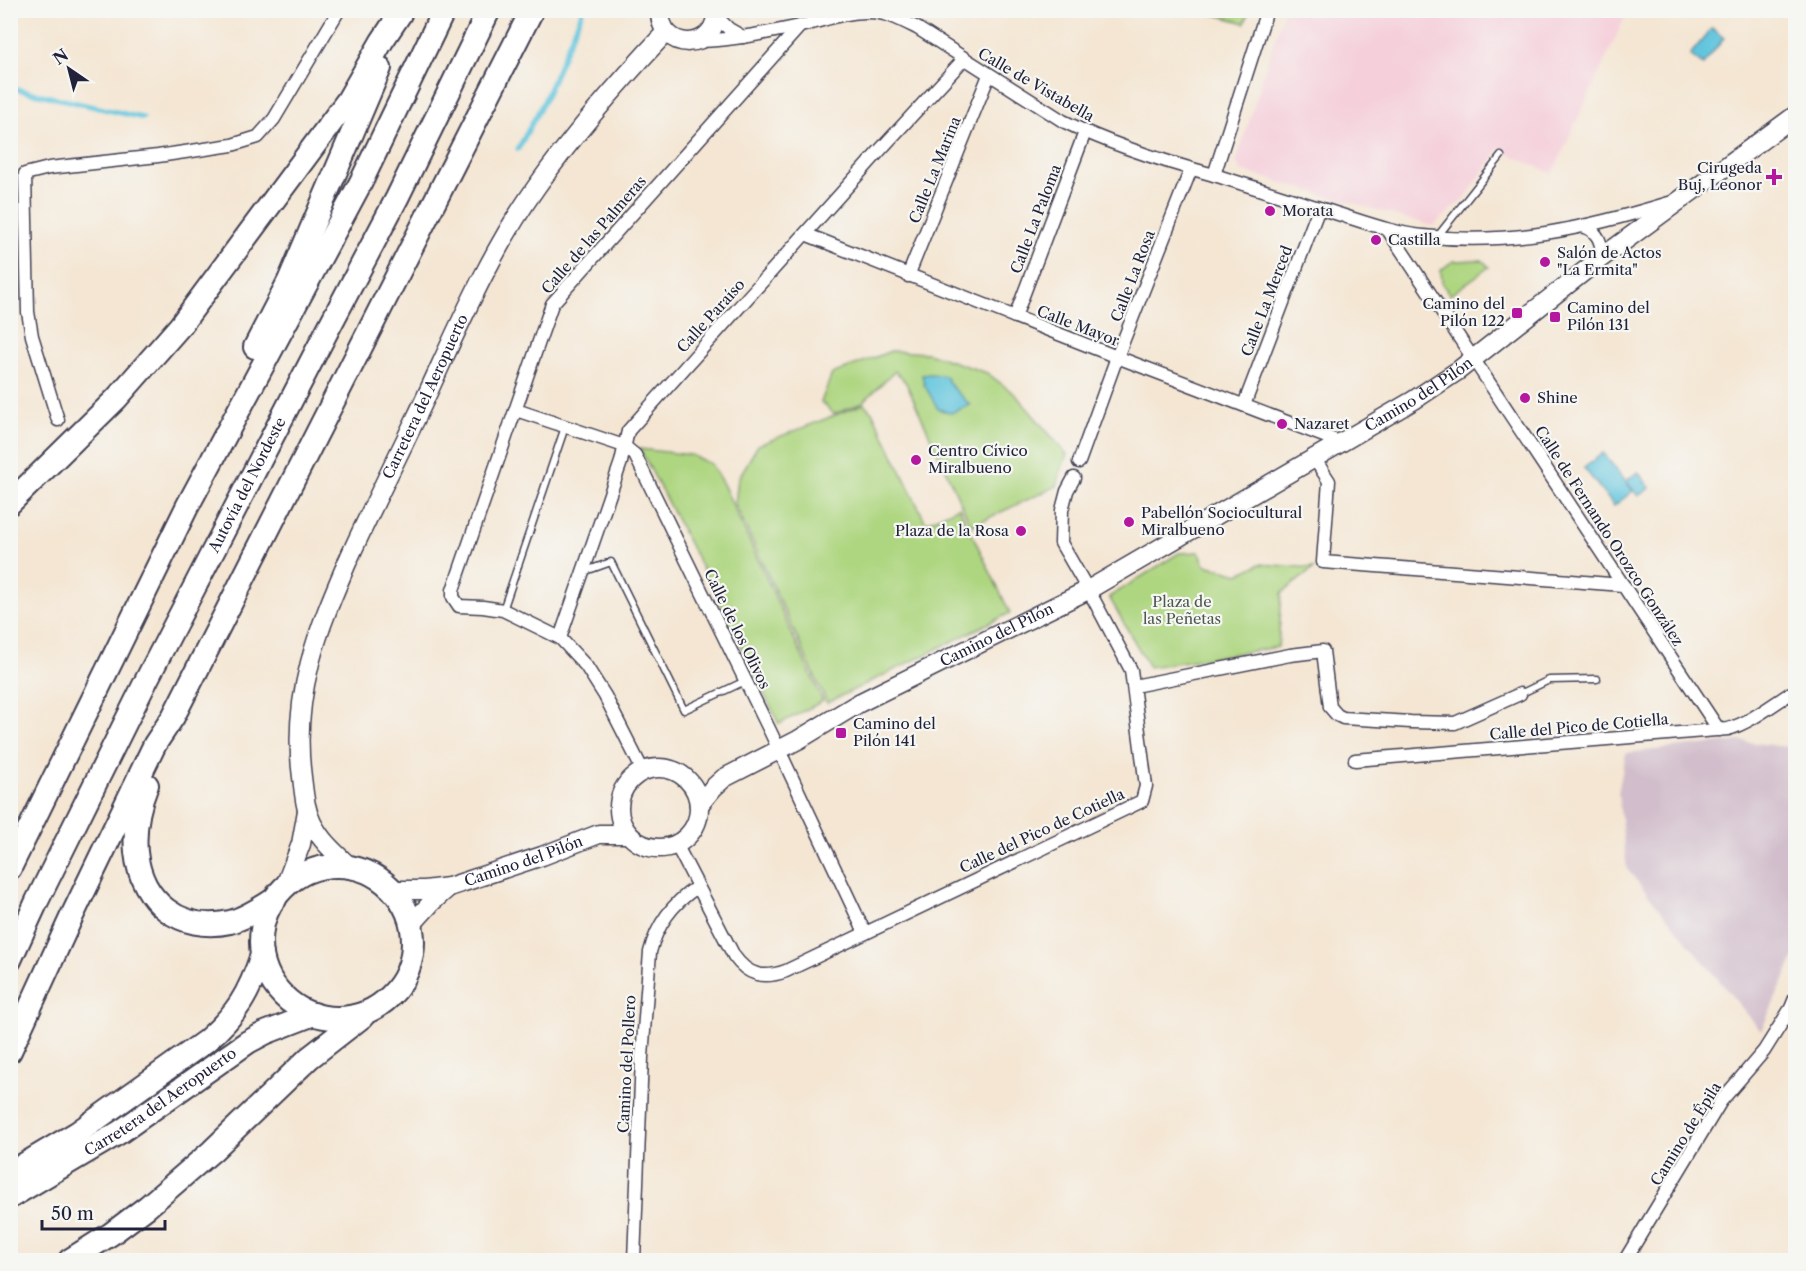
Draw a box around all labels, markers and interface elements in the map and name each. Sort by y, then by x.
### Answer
north arrow [39,39,99,99]
text: N [49,44,72,69]
street label: Calle de Vistabella [975,44,1098,126]
street label: Calle La Marina [904,114,965,226]
place label: Cirugeda Buj, Leonor [1678,158,1763,194]
street label: Calle La Paloma [1006,161,1065,276]
marker: Cirugeda Buj, Leonor [1767,170,1781,184]
street label: Calle de las Palmeras [537,172,650,298]
place label: Morata [1282,201,1333,220]
marker: Morata [1263,204,1277,218]
street label: Calle La Rosa [1106,227,1159,324]
place label: Castilla [1388,230,1441,249]
marker: Castilla [1369,233,1383,247]
street label: Calle La Merced [1237,243,1296,359]
place label: Salón de Actos "La Ermita" [1557,243,1662,279]
marker: Salón de Actos "La Ermita" [1538,255,1552,269]
street label: Calle Paraíso [673,275,749,357]
place label: Camino del Pilón 122 [1422,294,1506,330]
place label: Camino del Pilón 131 [1567,298,1650,334]
street label: Calle Mayor [1034,301,1123,350]
marker: Camino del Pilón 122 [1510,306,1524,320]
marker: Camino del Pilón 131 [1548,310,1562,324]
street label: Carretera del Aeropuerto [378,311,472,482]
street label: Camino del Pilón [1361,353,1477,436]
place label: Shine [1537,388,1578,407]
marker: Shine [1518,391,1532,405]
street label: Autovía del Nordeste [204,414,290,557]
place label: Nazaret [1294,414,1350,433]
marker: Nazaret [1275,417,1289,431]
street label: Calle de Fernando Orozco González [1531,422,1688,650]
place label: Centro Cívico Miralbueno [928,441,1028,477]
marker: Centro Cívico Miralbueno [909,453,923,467]
place label: Pabellón Sociocultural Miralbueno [1141,503,1303,539]
marker: Pabellón Sociocultural Miralbueno [1122,515,1136,529]
place label: Plaza de la Rosa [895,521,1009,540]
marker: Plaza de la Rosa [1014,524,1028,538]
street label: Calle de los Olivos [700,566,775,692]
park label: Plaza de las Peñetas [1143,592,1221,628]
street label: Camino del Pilón [937,598,1057,671]
street label: Calle del Pico de Cotiella [1489,709,1669,744]
place label: Camino del Pilón 141 [853,714,936,750]
marker: Camino del Pilón 141 [834,726,848,740]
street label: Calle del Pico de Cotiella [956,784,1127,877]
street label: Camino del Pilón [462,831,586,890]
street label: Camino del Pollero [613,995,640,1133]
street label: Carretera del Aeropuerto [81,1043,240,1160]
street label: Camino de Épila [1646,1078,1725,1189]
scale bar [42,1193,165,1231]
text: 50 m [51,1203,94,1225]

